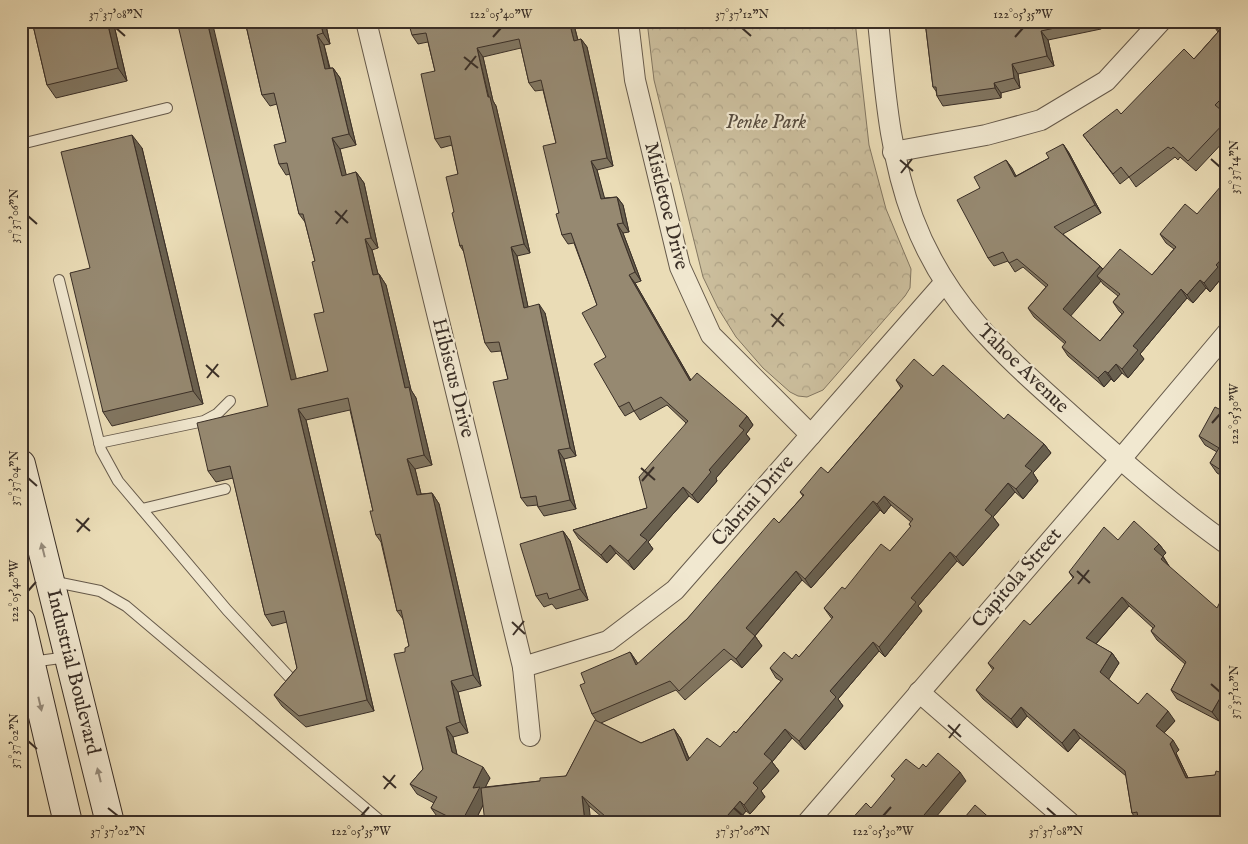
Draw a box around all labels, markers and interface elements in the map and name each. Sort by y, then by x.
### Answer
text: 37°37'08"N [89,7,144,22]
text: 122°05'40"W [470,7,533,22]
text: 37°37'12"N [715,7,769,22]
text: 122°05'35"W [993,7,1053,22]
park label: Penke Park [726,110,806,135]
text: 37°37'14"N [1227,139,1242,194]
street label: Mistletoe Drive [638,140,694,272]
text: 37°37'06"N [7,188,22,243]
street label: Hibiscus Drive [426,316,480,440]
street label: Tahoe Avenue [972,319,1074,419]
text: 122°05'30"W [1227,383,1242,444]
text: 37°37'04"N [7,450,22,506]
street label: Cabrini Drive [706,450,800,552]
street label: Capitola Street [967,523,1067,633]
one-way arrow [39,542,47,557]
text: 122°05'40"W [7,559,22,622]
street label: Industrial Boulevard [40,587,106,758]
text: 37°37'10"N [1227,664,1242,719]
one-way arrow [36,697,44,712]
text: 37°37'02"N [7,713,22,769]
one-way arrow [95,768,103,783]
text: 37°37'02"N [90,824,146,839]
text: 122°05'35"W [331,824,391,839]
text: 37°37'06"N [716,824,771,839]
text: 122°05'30"W [853,824,914,839]
text: 37°37'08"N [1029,824,1084,839]

